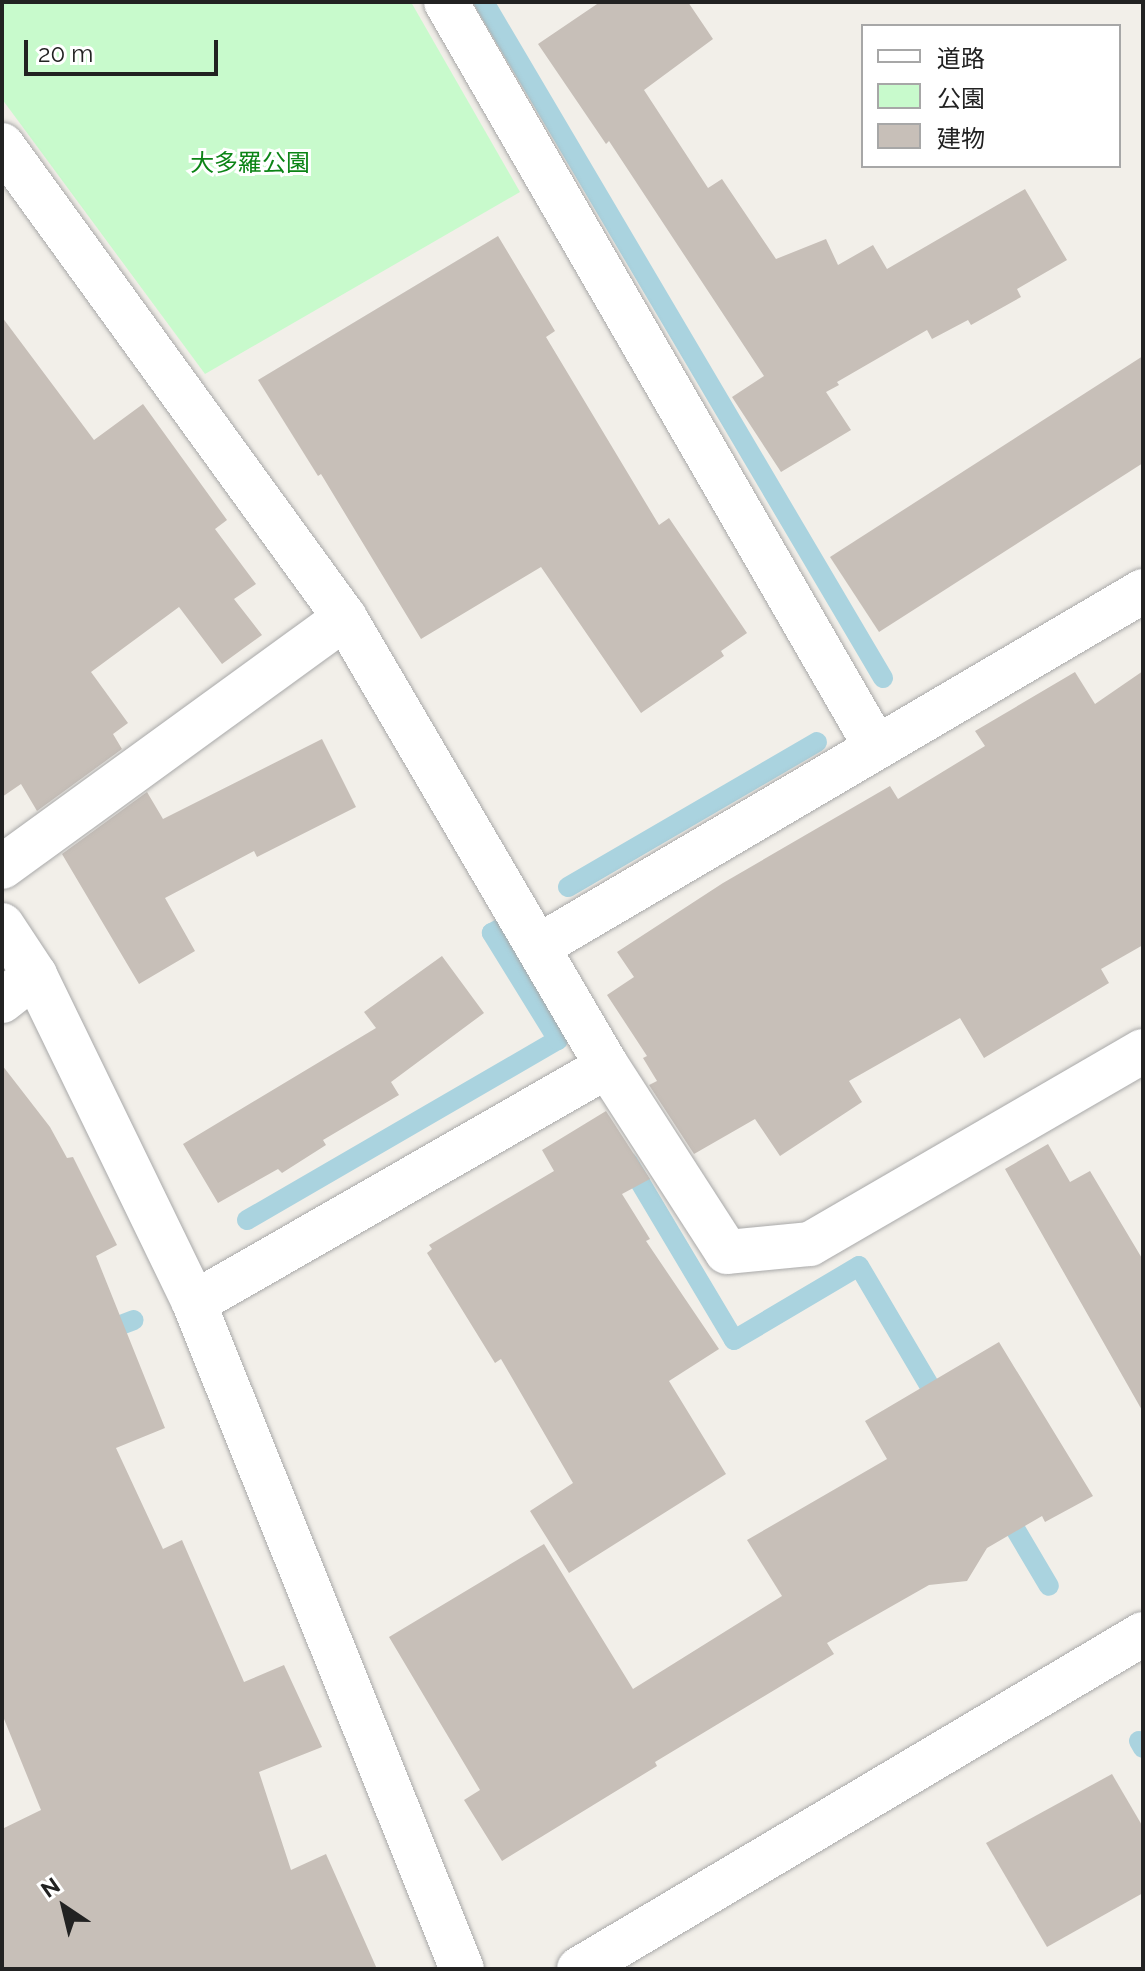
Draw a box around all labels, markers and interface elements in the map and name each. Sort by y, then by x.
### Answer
scale bar [28,24,222,74]
legend [861,24,1121,168]
text: 20 m [38,39,93,68]
text: 道路 [937,44,985,73]
text: 公園 [937,84,985,113]
text: 建物 [937,124,985,153]
park label: 大多羅公園 [190,149,310,177]
north arrow [24,1867,104,1947]
text: N [36,1872,65,1903]

